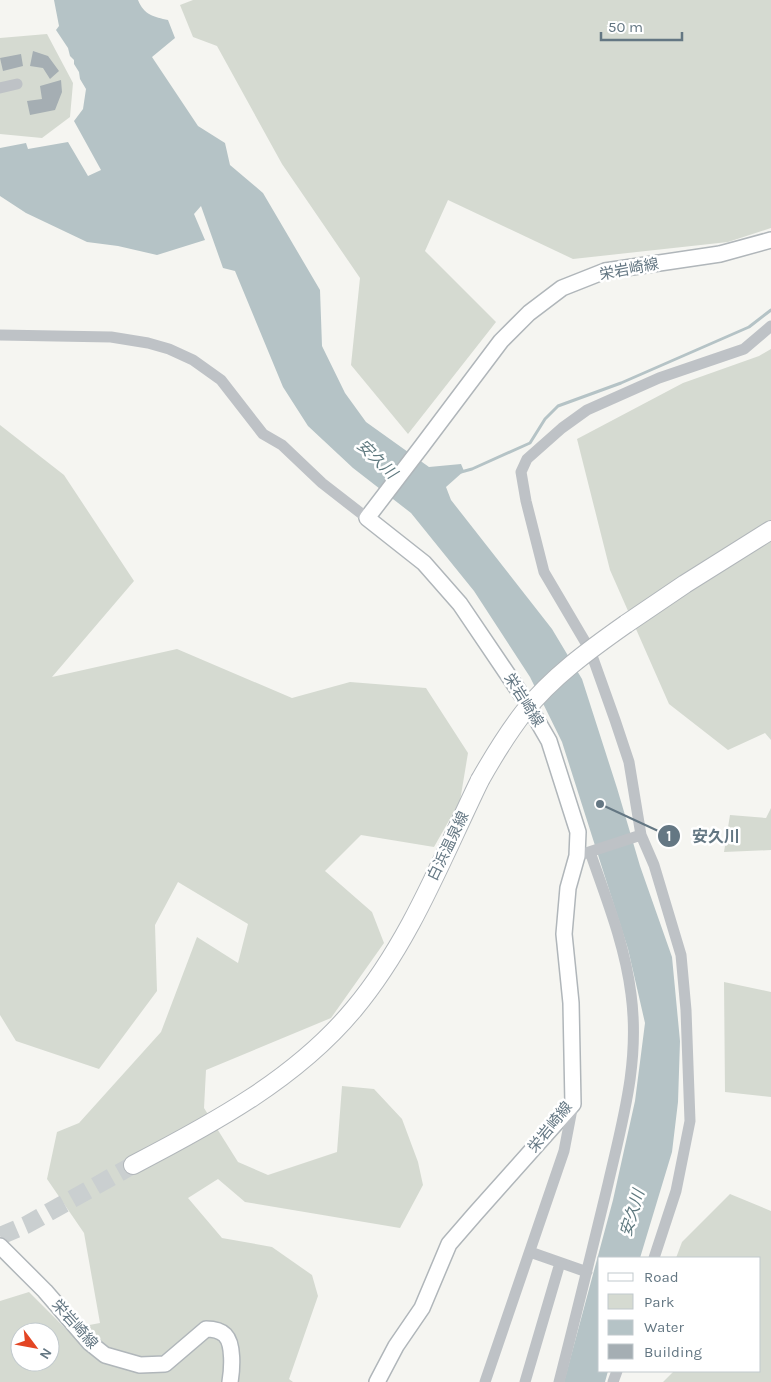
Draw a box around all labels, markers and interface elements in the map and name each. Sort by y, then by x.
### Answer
scale bar [601,10,682,42]
text: 50 m [608,18,643,36]
street label: 栄岩崎線 [598,254,660,284]
water label: 安久川 [353,435,402,484]
street label: 栄岩崎線 [500,670,548,730]
street label: 白浜温泉線 [423,808,473,884]
callout: 安久川 [657,821,750,852]
text: 1 [666,827,672,845]
text: 安久川 [692,827,740,846]
street label: 栄岩崎線 [524,1098,576,1156]
water label: 安久川 [616,1185,649,1239]
legend [598,1257,761,1372]
text: Road [644,1268,679,1286]
text: Park [644,1293,674,1311]
street label: 栄岩崎線 [48,1296,102,1352]
text: Water [644,1318,685,1336]
north arrow [10,1322,60,1372]
text: Building [644,1343,702,1361]
text: N [36,1345,55,1362]

